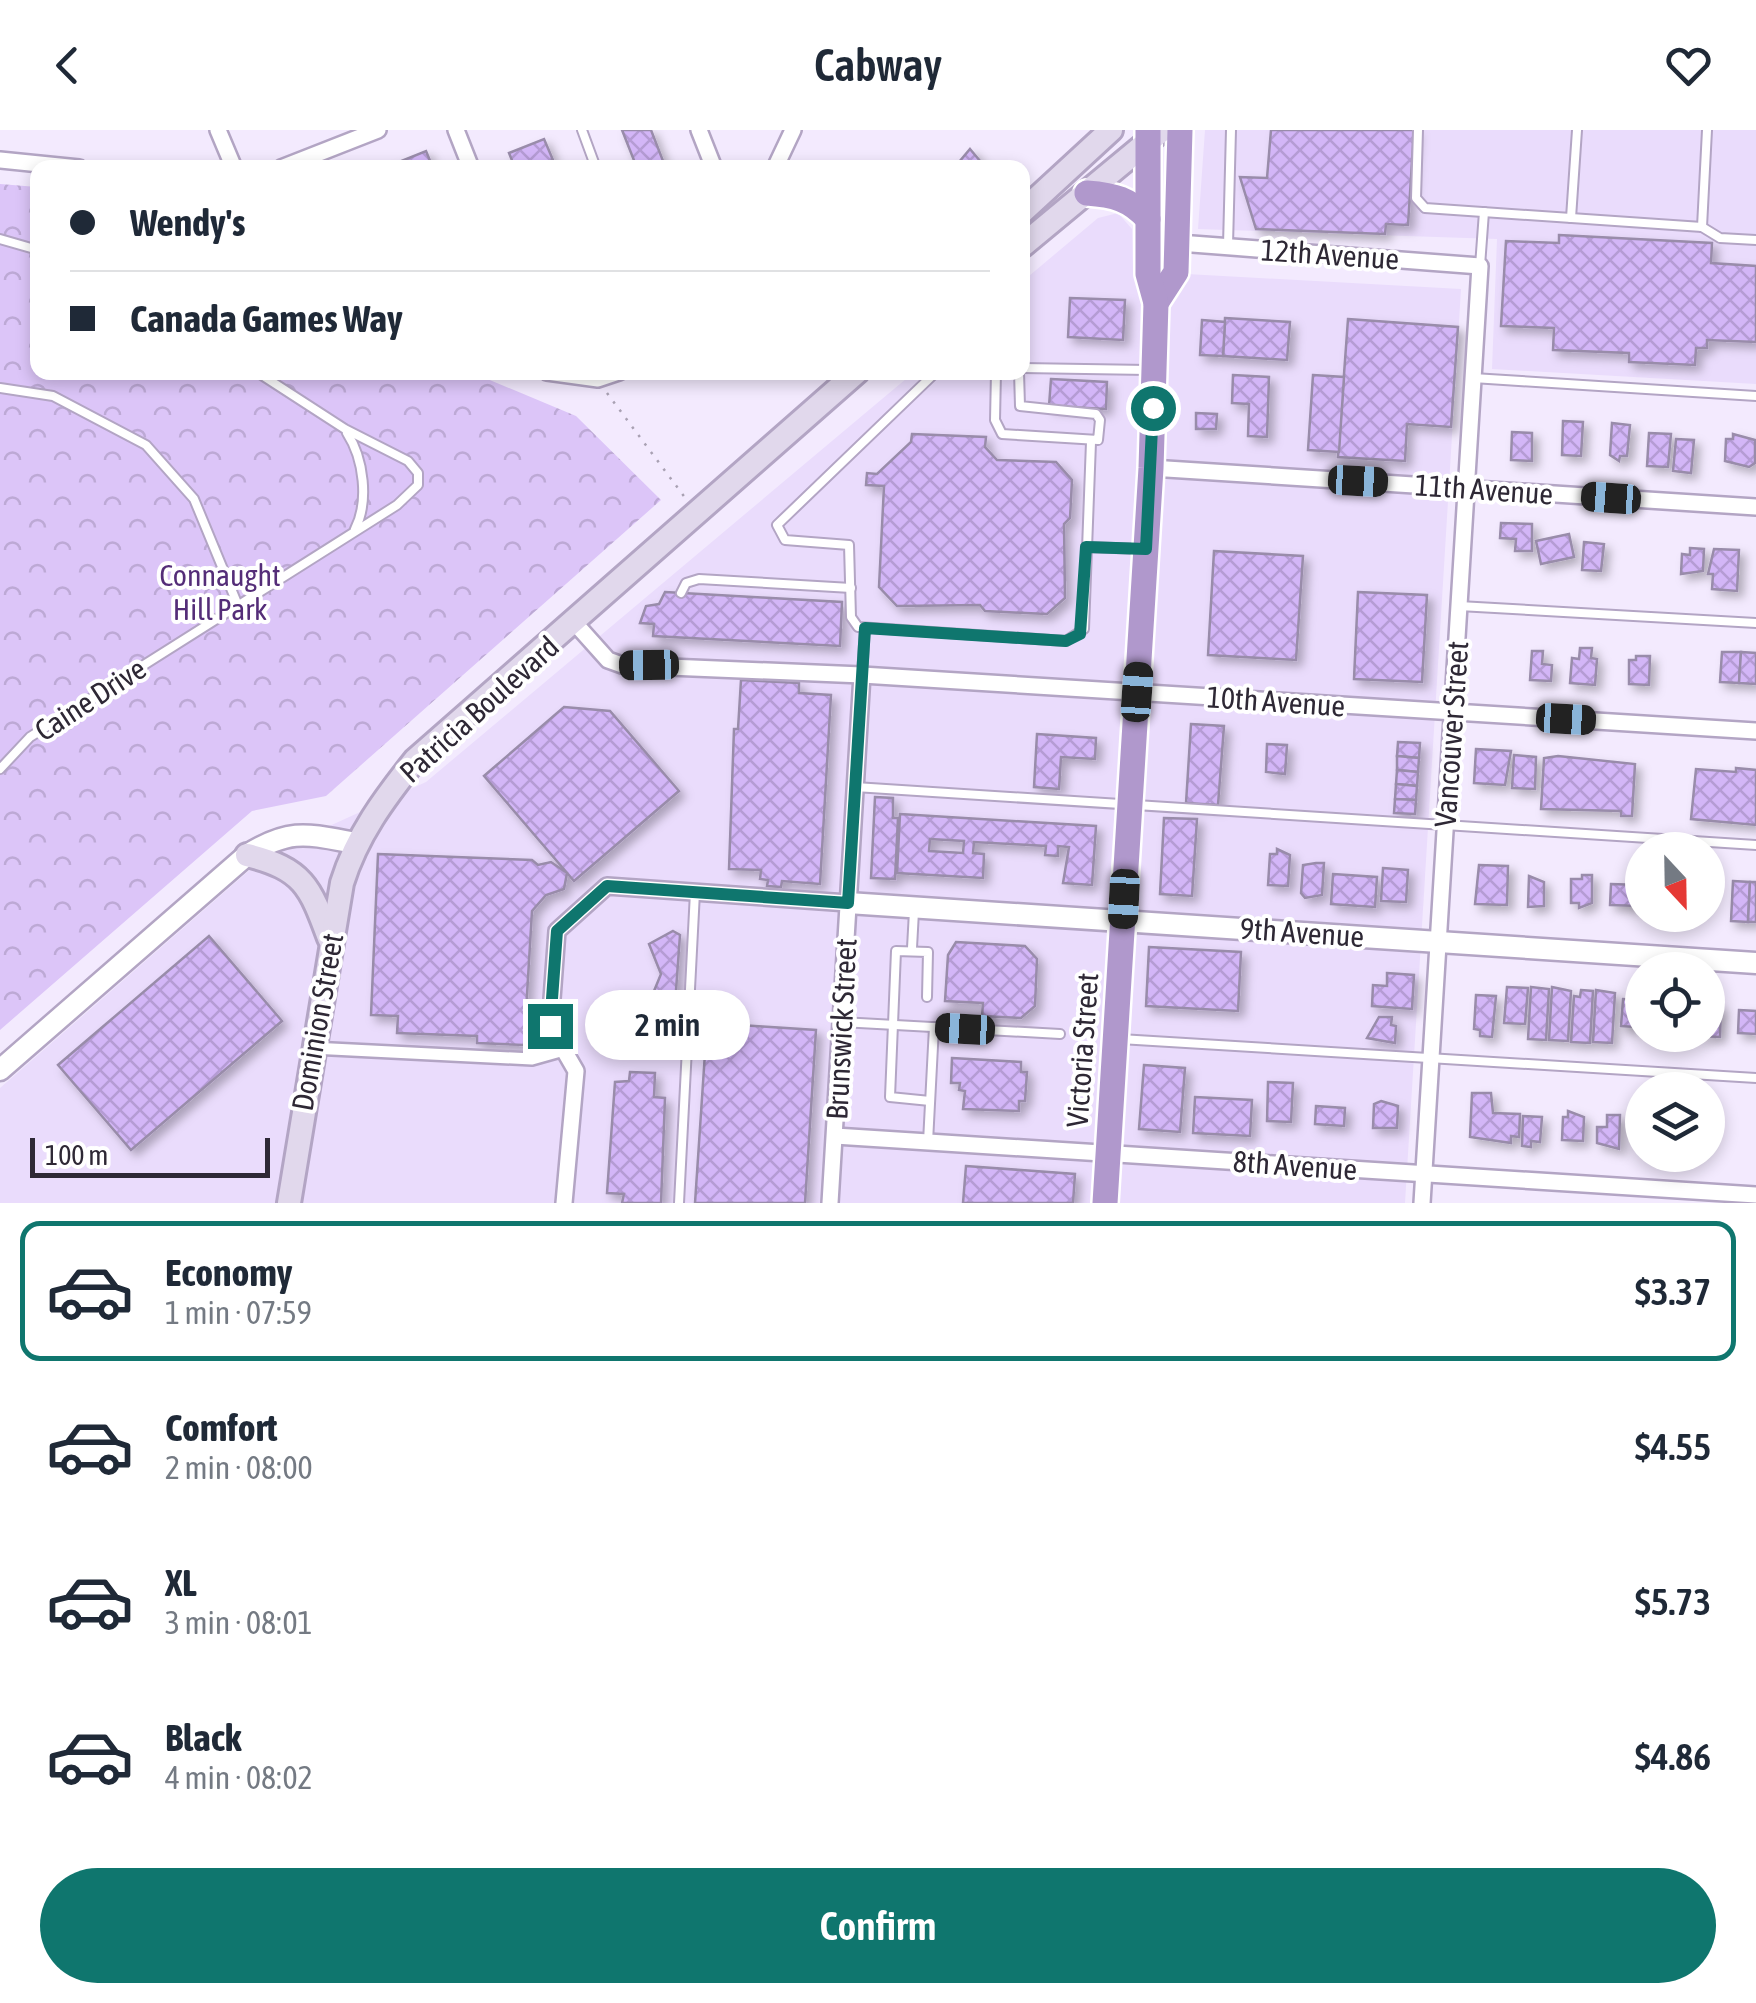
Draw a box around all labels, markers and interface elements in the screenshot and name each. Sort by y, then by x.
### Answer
icon: back [40,38,95,93]
icon: heart [1661,38,1716,93]
text: Cabway [814,39,942,91]
text: Wendy's [130,201,245,244]
street label: 12th Avenue [1260,232,1400,276]
text: Canada Games Way [130,297,403,340]
route start [1131,386,1176,431]
car [1327,464,1389,498]
street label: 11th Avenue [1414,467,1554,511]
car [1580,481,1642,515]
park label: Connaught Hill Park [159,558,281,626]
street label: Patricia Boulevard [393,629,565,789]
street label: Vancouver Street [1428,640,1474,828]
car [619,649,679,681]
street label: Caine Drive [28,651,152,747]
car [1120,661,1154,723]
street label: 10th Avenue [1206,679,1346,723]
car [1535,702,1597,736]
north arrow [1625,832,1725,932]
map controls [1625,832,1725,1172]
car [1107,868,1141,930]
street label: 9th Avenue [1239,911,1365,953]
street label: Dominion Street [285,931,349,1113]
street label: Brunswick Street [819,937,863,1121]
button: locate [1625,952,1725,1052]
street label: Victoria Street [1060,972,1104,1128]
callout: 2 min [585,991,750,1061]
route end [528,1004,573,1049]
text: 2 min [635,1006,700,1043]
car [934,1012,996,1046]
button: layers [1625,1072,1725,1172]
scale bar [30,1133,270,1178]
text: 100 m [45,1139,108,1171]
street label: 8th Avenue [1232,1144,1358,1186]
icon: car [45,1246,135,1336]
text: Economy [165,1251,292,1294]
text: $3.37 [1635,1270,1711,1313]
text: 1 min · 07:59 [165,1294,312,1331]
icon: car [45,1401,135,1491]
text: Comfort [165,1406,277,1449]
text: $4.55 [1635,1425,1711,1468]
text: 2 min · 08:00 [165,1449,312,1486]
icon: car [45,1556,135,1646]
text: XL [165,1561,197,1604]
text: $5.73 [1635,1580,1711,1623]
text: 3 min · 08:01 [165,1604,312,1641]
icon: car [45,1711,135,1801]
text: Black [165,1716,242,1759]
text: $4.86 [1635,1735,1711,1778]
text: 4 min · 08:02 [165,1759,312,1796]
button: Confirm [40,1868,1716,1983]

